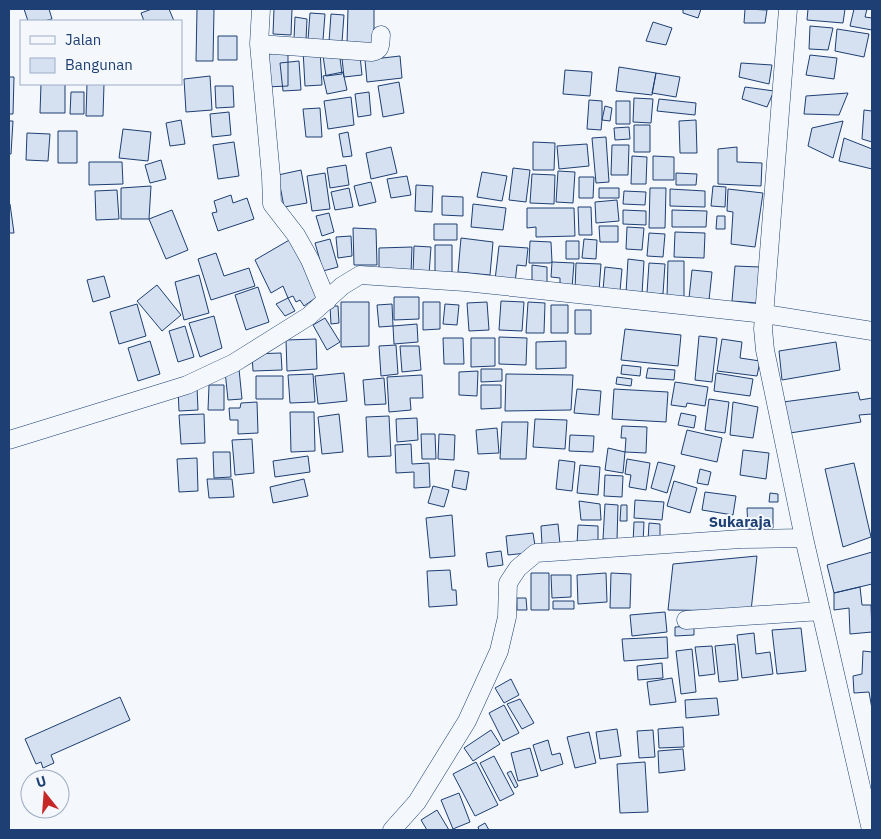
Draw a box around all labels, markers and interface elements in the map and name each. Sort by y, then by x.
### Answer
legend [20,20,182,85]
text: Jalan [65,30,101,49]
text: Bangunan [65,55,133,74]
district label: Sukaraja [709,512,772,531]
north arrow [20,769,70,819]
text: U [34,772,48,792]

